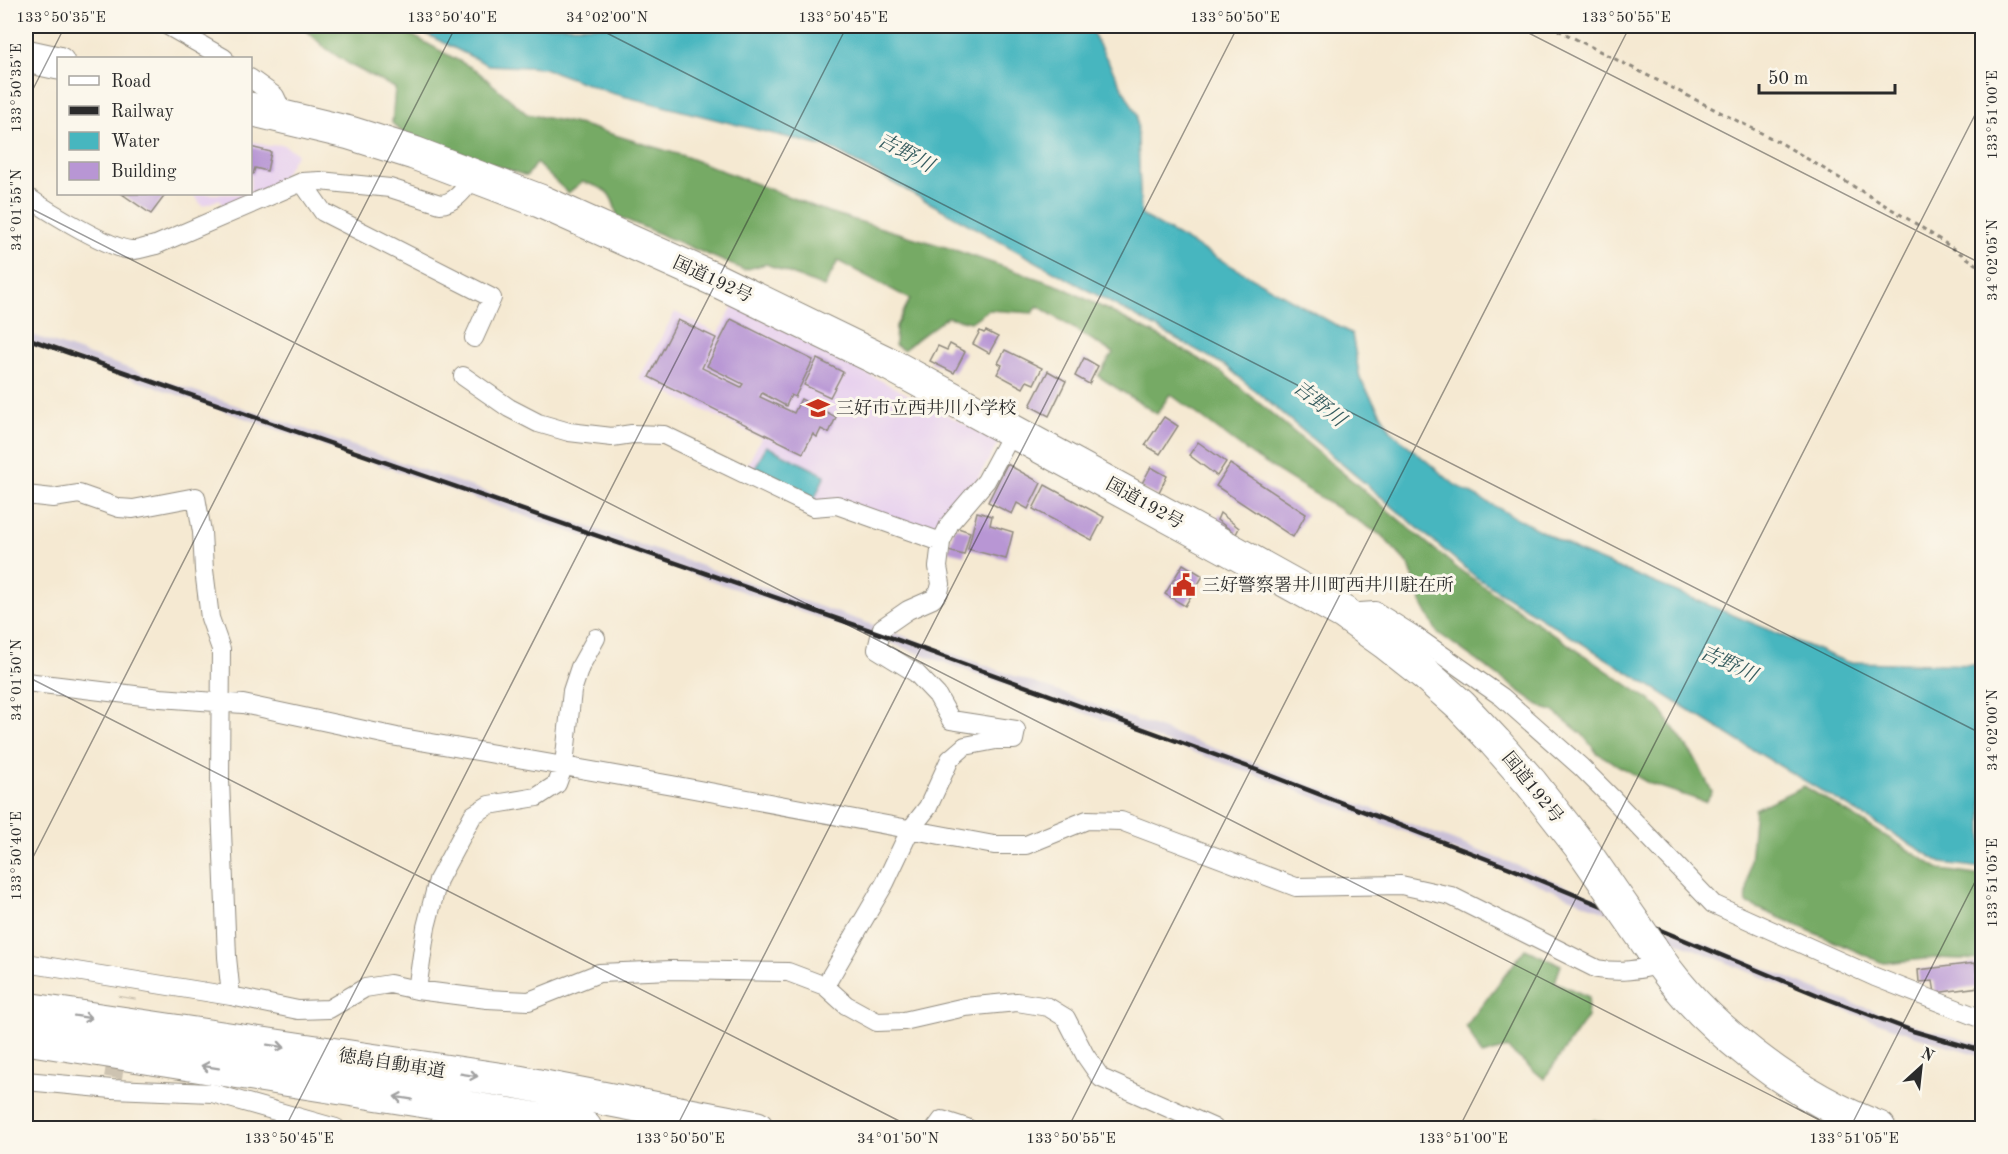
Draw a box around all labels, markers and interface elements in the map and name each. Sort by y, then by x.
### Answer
text: 133°50'35"E [16,11,106,26]
text: 133°50'40"E [407,11,497,26]
text: 34°02'00"N [566,11,648,26]
text: 133°50'45"E [798,11,888,26]
text: 133°50'50"E [1190,11,1280,26]
text: 133°50'55"E [1581,11,1671,26]
text: 133°50'35"E [10,43,25,133]
legend [57,57,252,195]
scale bar [1759,57,1896,95]
text: 50 m [1768,70,1808,88]
text: 133°51'00"E [1986,70,2001,160]
text: Road [111,73,151,91]
text: Railway [111,103,174,121]
water label: 吉野川 [874,129,939,178]
text: Water [111,133,160,151]
text: Building [111,163,177,181]
text: 34°01'55"N [10,169,25,251]
text: 34°02'05"N [1986,219,2001,301]
street label: 国道192号 [670,252,756,306]
water label: 吉野川 [1289,376,1351,432]
school or university icon: 三好市立西井川小学校 [805,395,831,421]
place label: 三好市立西井川小学校 [836,398,1016,418]
street label: 国道192号 [1103,474,1187,532]
public building icon: 三好警察署井川町西井川駐在所 [1171,572,1197,598]
place label: 三好警察署井川町西井川駐在所 [1202,575,1454,595]
text: 34°01'50"N [10,639,25,721]
water label: 吉野川 [1697,641,1762,687]
text: 34°02'00"N [1986,689,2001,771]
street label: 国道192号 [1498,748,1568,826]
text: 133°50'40"E [10,811,25,901]
text: 133°51'05"E [1986,838,2001,928]
one-way arrow [73,1012,93,1023]
north arrow [1891,1037,1951,1097]
one-way arrow [266,1041,286,1052]
street label: 徳島自動車道 [337,1045,447,1081]
text: N [1918,1046,1937,1066]
one-way arrow [201,1062,221,1073]
one-way arrow [459,1070,478,1081]
one-way arrow [394,1092,413,1103]
text: 133°50'45"E [244,1132,334,1147]
text: 133°50'50"E [635,1132,725,1147]
text: 34°01'50"N [857,1132,939,1147]
text: 133°50'55"E [1026,1132,1116,1147]
text: 133°51'00"E [1418,1132,1508,1147]
text: 133°51'05"E [1809,1132,1899,1147]

